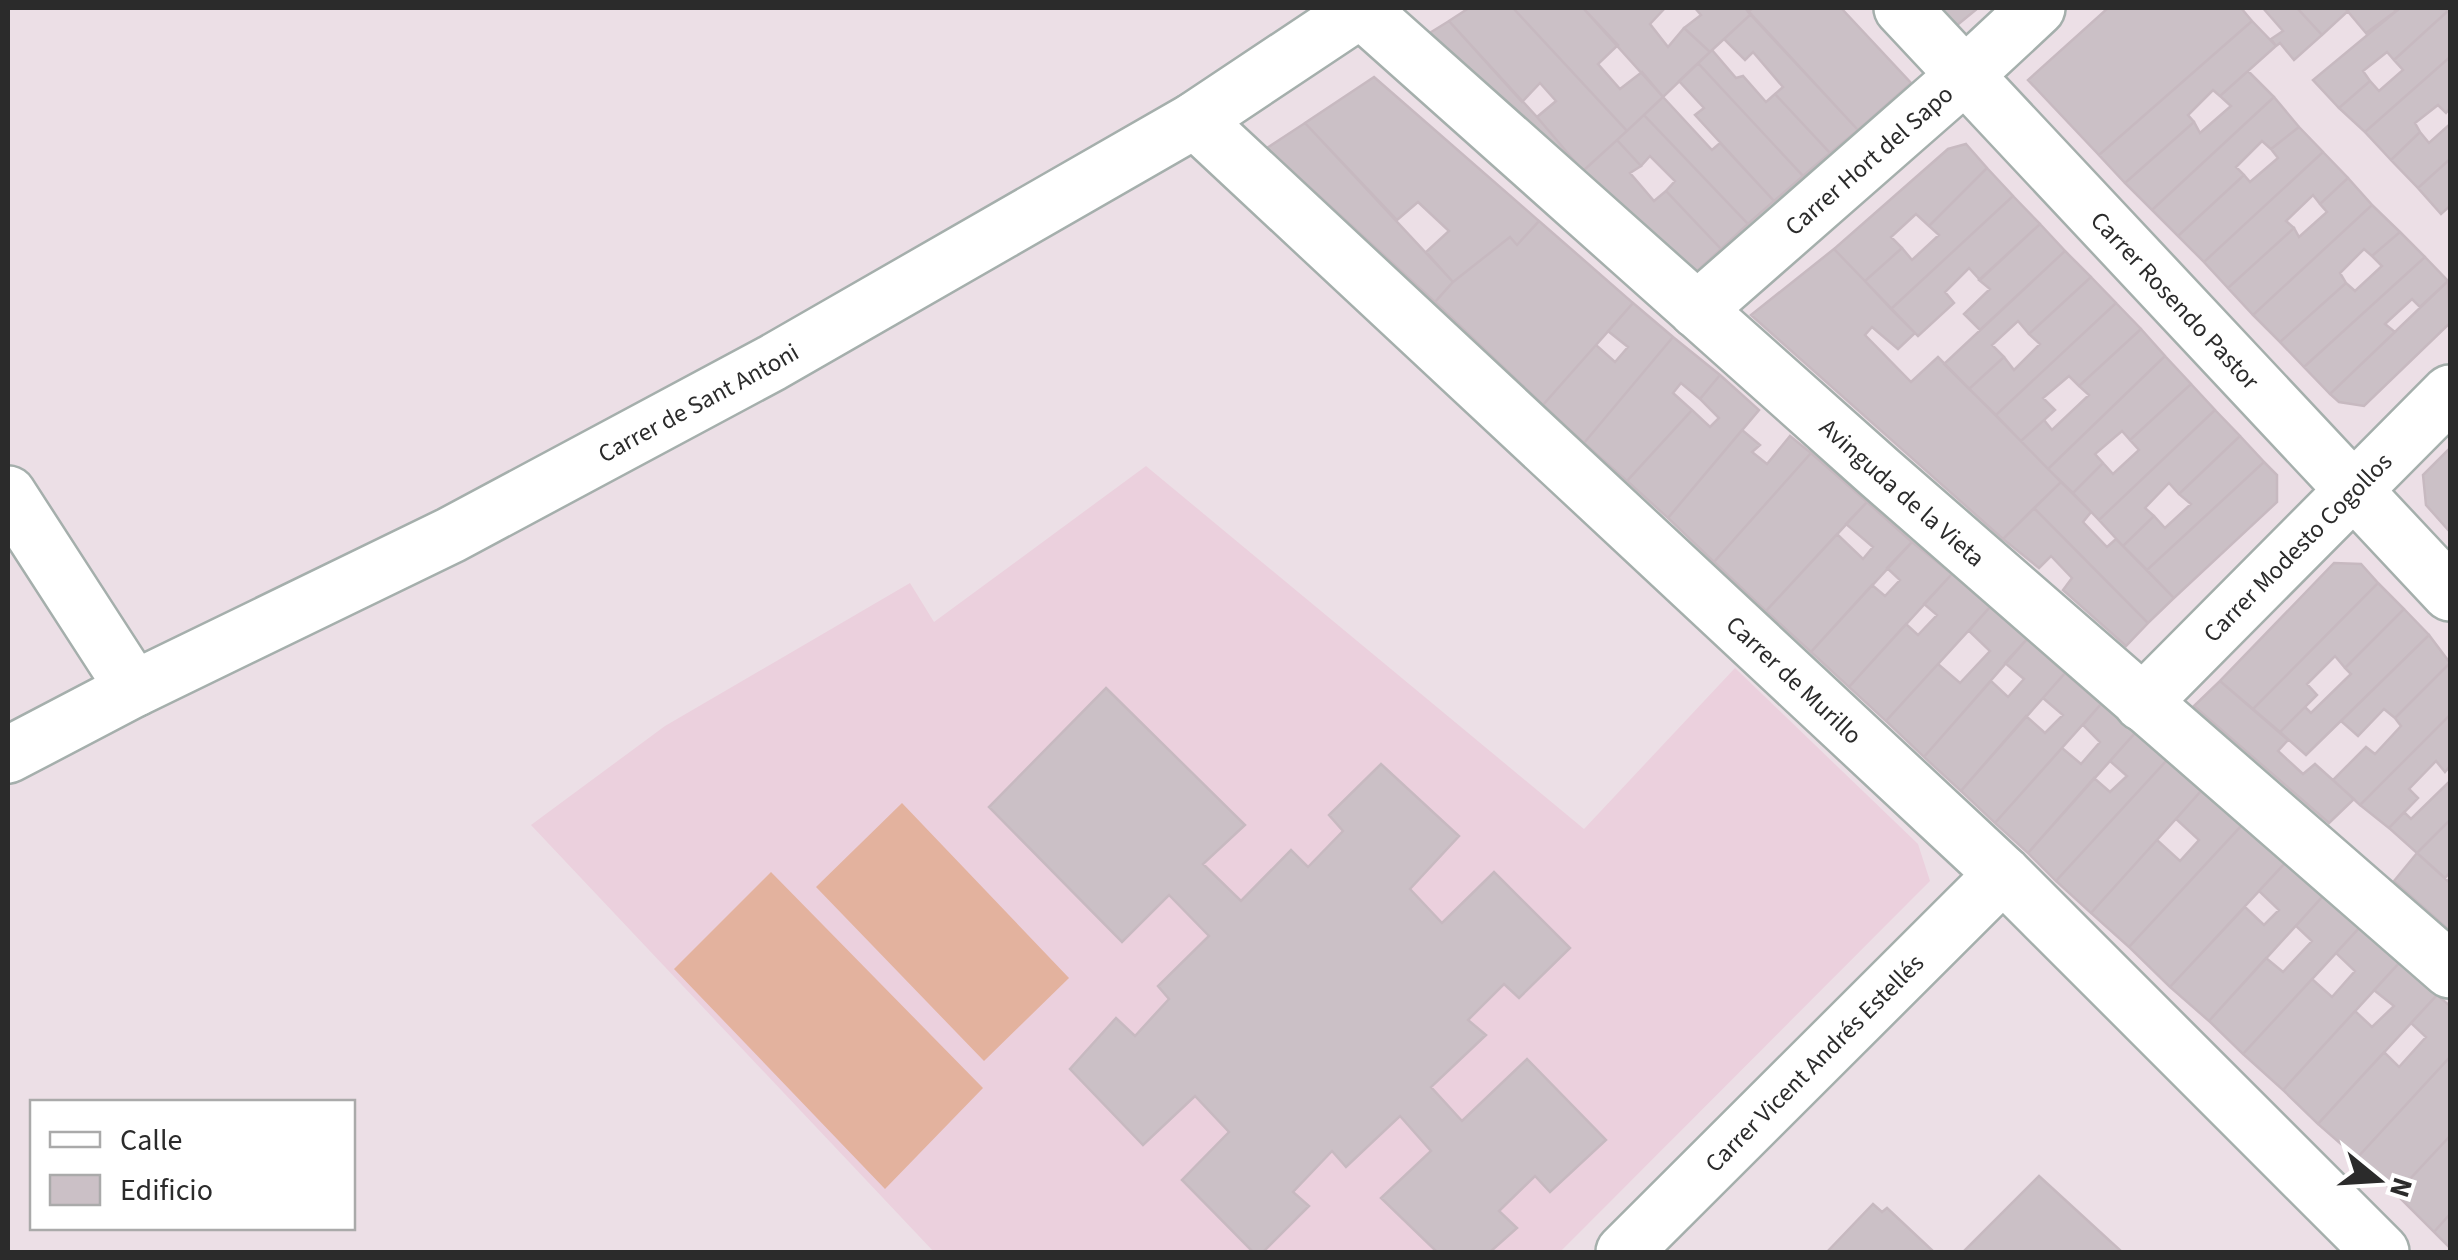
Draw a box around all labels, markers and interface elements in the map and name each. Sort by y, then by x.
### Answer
street label: Carrer Hort del Sapo [1777,77,1961,244]
street label: Carrer Rosendo Pastor [2082,203,2268,398]
street label: Carrer de Sant Antoni [592,334,806,472]
street label: Avinguda de la Vieta [1811,410,1993,576]
street label: Carrer Modesto Cogollos [2195,444,2401,651]
street label: Carrer de Murillo [1718,608,1870,753]
street label: Carrer Vicent Andrés Estellés [1697,946,1932,1181]
legend [30,1100,355,1230]
text: Calle [120,1119,182,1162]
north arrow [2328,1130,2428,1230]
text: Edificio [120,1169,213,1212]
text: N [2379,1172,2423,1202]

